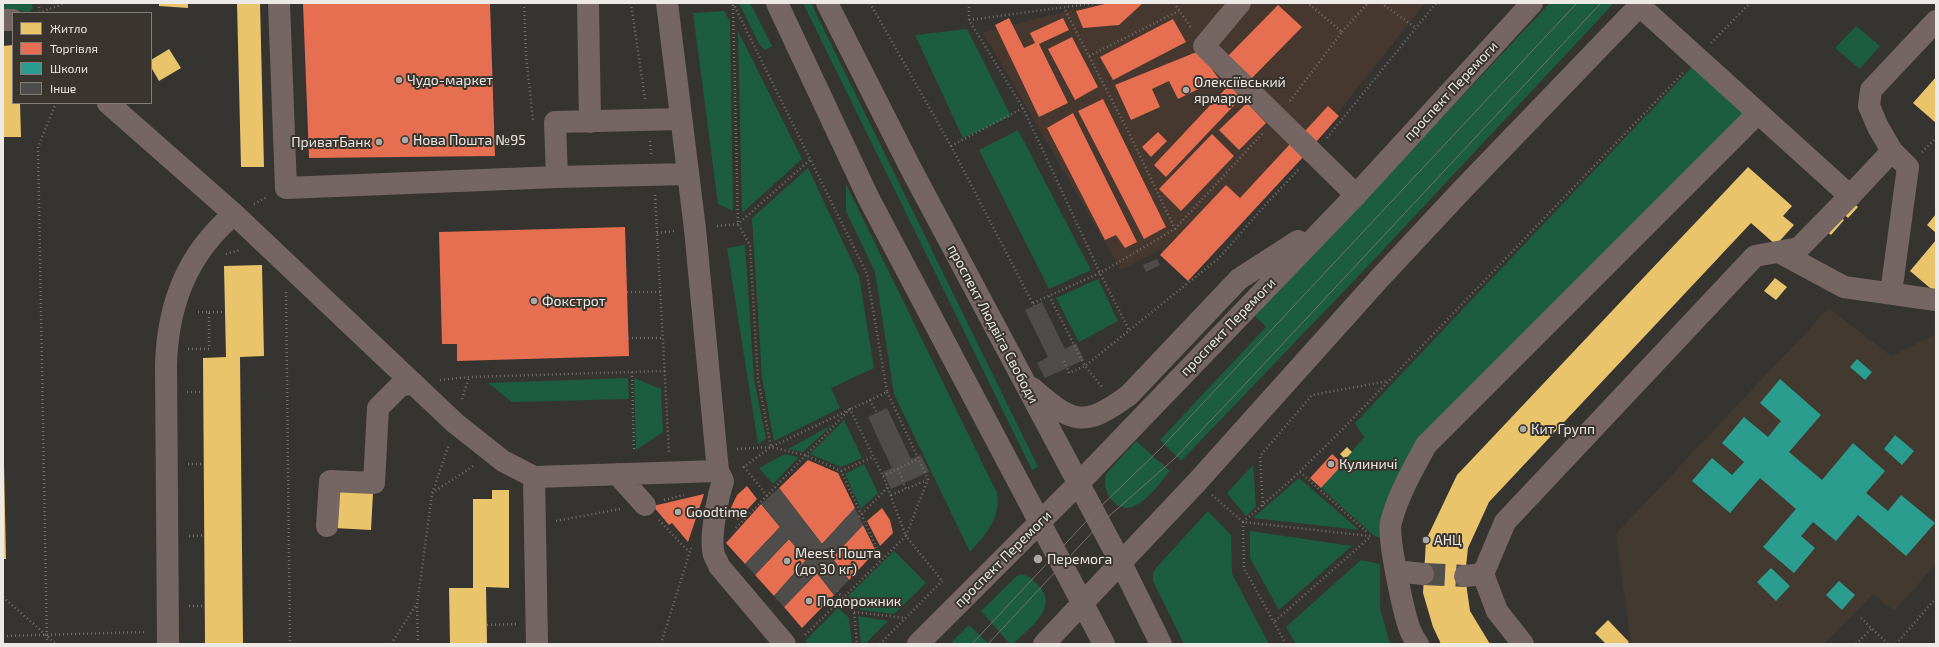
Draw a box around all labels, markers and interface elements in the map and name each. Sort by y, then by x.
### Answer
legend [12,12,152,104]
text: Житло [50,21,87,35]
street label: проспект Перемоги [1401,38,1501,144]
text: Торгівля [50,41,98,55]
text: Школи [50,61,88,75]
place label: Чудо-маркет [407,72,493,88]
place label: Олексіївський ярмарок [1194,74,1286,106]
marker: Чудо-маркет [394,75,404,85]
text: Інше [50,81,76,95]
marker: Олексіївський ярмарок [1181,85,1191,95]
place label: Нова Пошта №95 [413,132,526,148]
place label: ПриватБанк [291,134,371,150]
marker: Нова Пошта №95 [400,135,410,145]
marker: ПриватБанк [374,137,384,147]
street label: проспект Людвіга Свободи [944,242,1042,406]
street label: проспект Перемоги [1177,274,1279,380]
place label: Фокстрот [542,293,606,309]
marker: Фокстрот [529,296,539,306]
place label: Кит Групп [1531,421,1595,437]
marker: Кит Групп [1518,424,1528,434]
place label: Кулиничі [1339,456,1398,472]
marker: Кулиничі [1326,459,1336,469]
place label: Goodtime [686,504,747,520]
marker: Goodtime [673,507,683,517]
street label: проспект Перемоги [951,507,1055,611]
place label: АНЦ [1434,532,1462,548]
marker: АНЦ [1421,535,1431,545]
place label: Meest Пошта (до 30 кг) [795,545,881,578]
place label: Перемога [1047,551,1112,567]
marker: Перемога [1032,553,1044,565]
marker: Meest Пошта (до 30 кг) [782,556,792,566]
place label: Подорожник [817,593,901,609]
marker: Подорожник [804,596,814,606]

